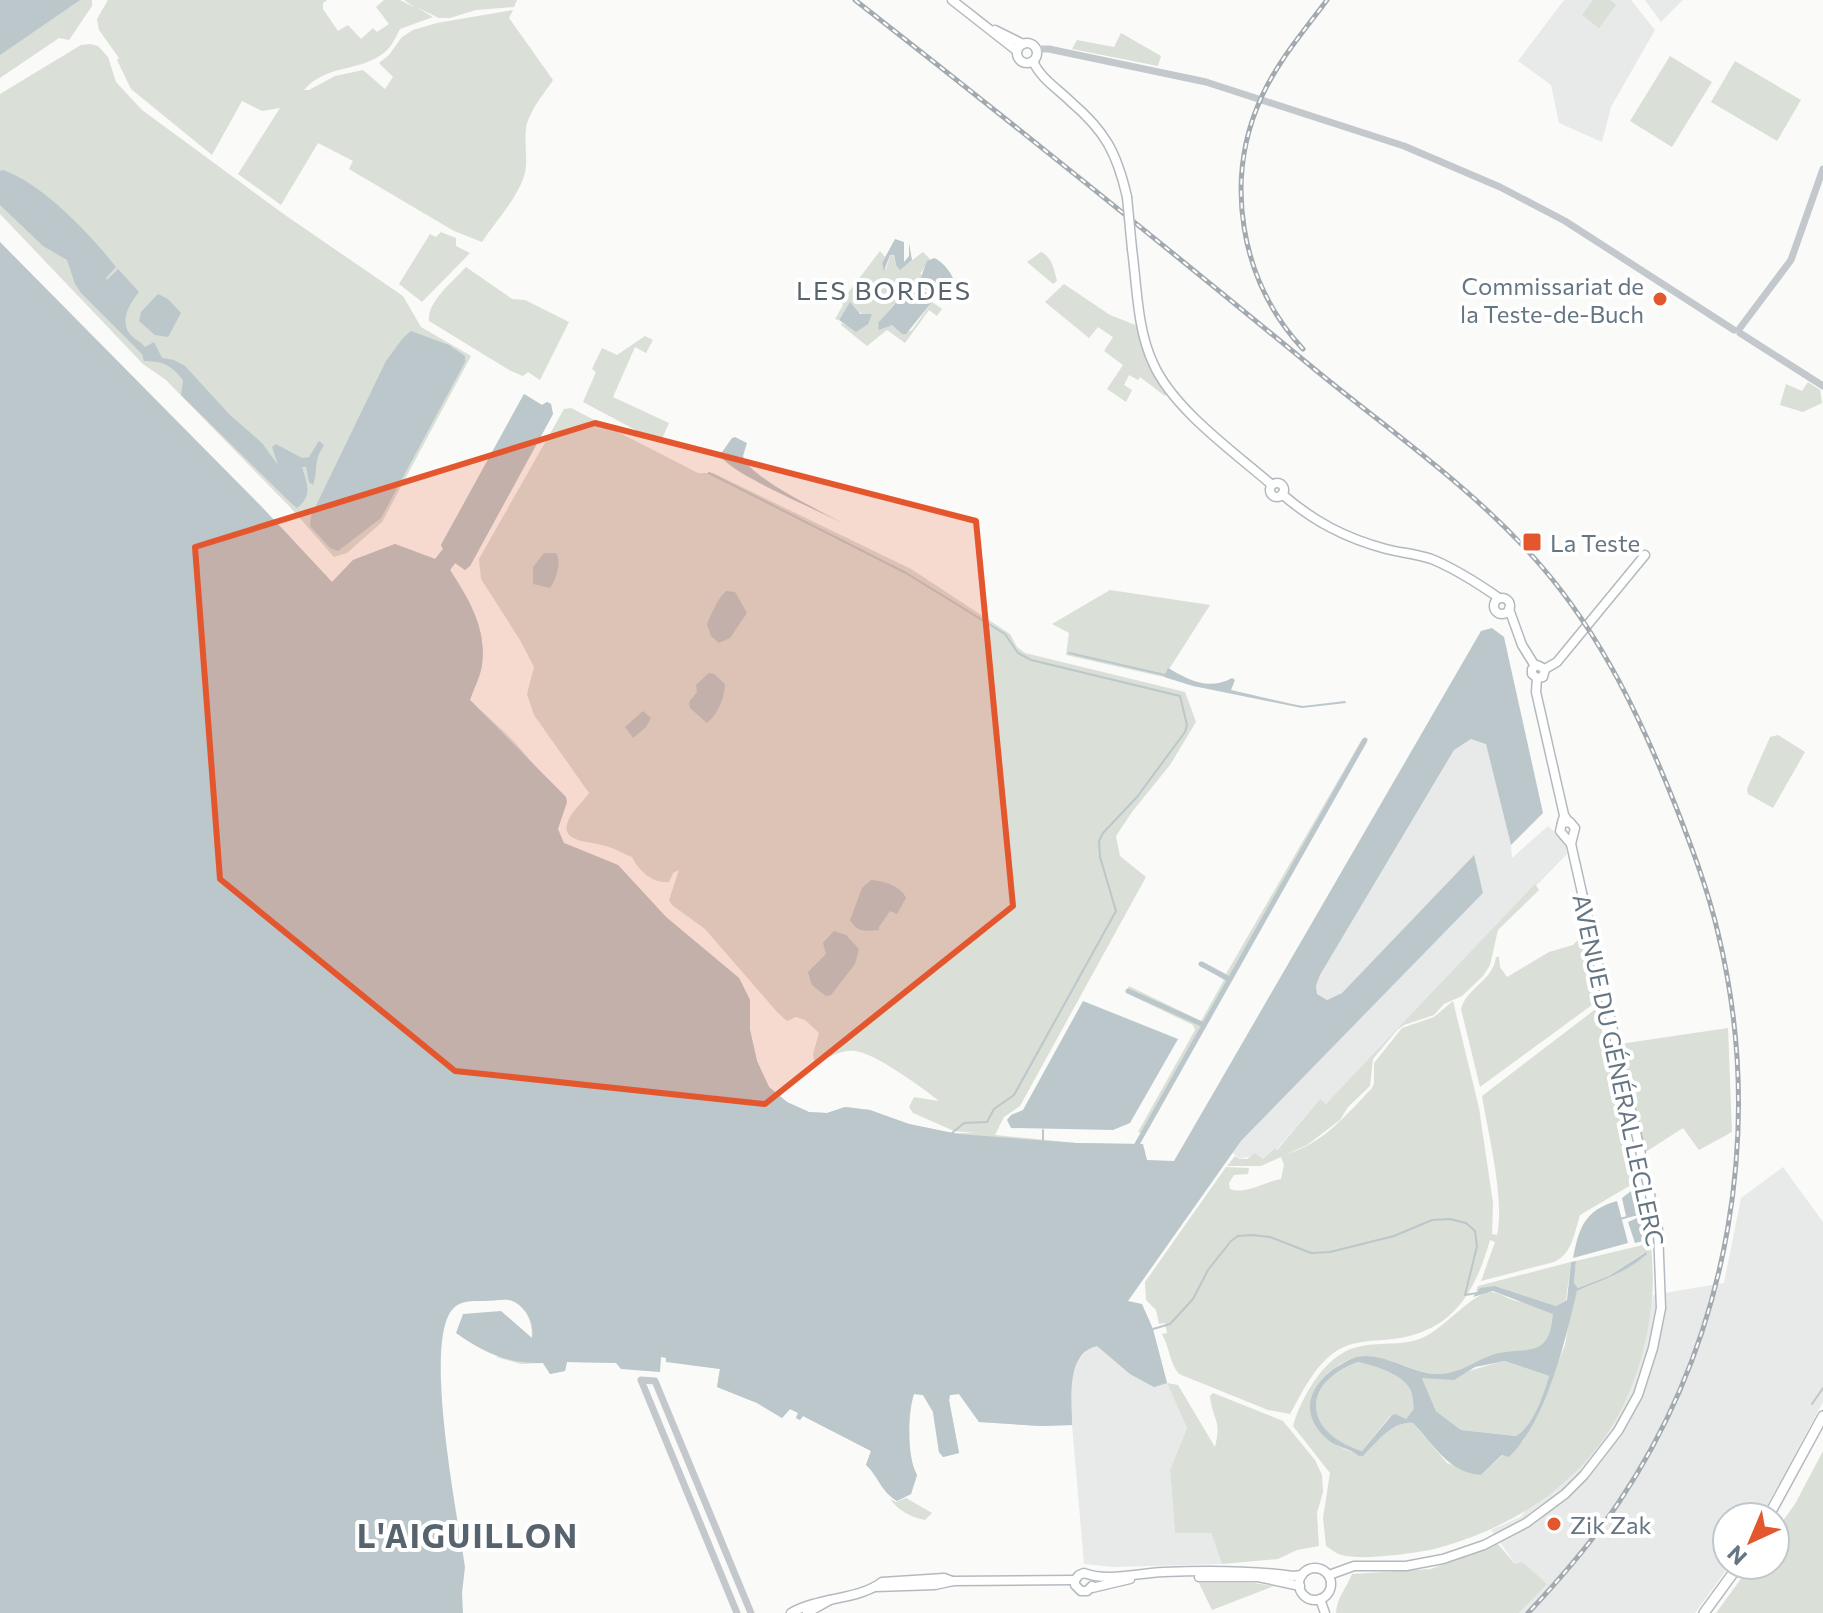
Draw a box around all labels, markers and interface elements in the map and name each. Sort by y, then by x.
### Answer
place label: Commissariat de la Teste-de-Buch [1460,271,1644,328]
district label: LES BORDES [796,274,972,305]
marker: Commissariat de la Teste-de-Buch [1651,290,1669,308]
place label: La Teste [1550,528,1640,557]
marker: La Teste [1521,531,1543,553]
street label: AVENUE DU GÉNÉRAL LECLERC [1567,891,1671,1249]
north arrow [1711,1501,1791,1581]
place label: Zik Zak [1570,1510,1652,1539]
district label: L'AIGUILLON [357,1515,579,1555]
marker: Zik Zak [1545,1515,1563,1533]
text: N [1721,1540,1752,1571]

